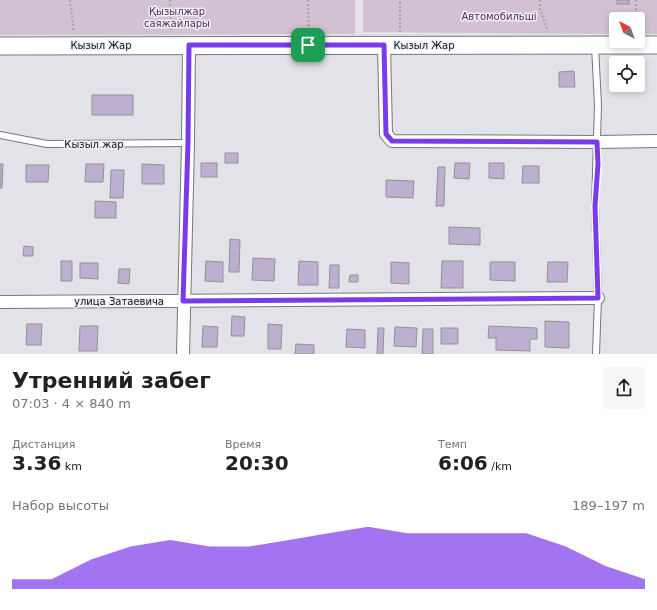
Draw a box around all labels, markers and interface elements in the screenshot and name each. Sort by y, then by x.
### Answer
park label: Қызылжар саяжайлары [144,6,210,29]
park label: Автомобильші [461,11,537,22]
north arrow [609,12,645,48]
map controls [609,12,645,92]
pin [291,28,325,62]
icon: arrive [297,34,319,56]
street label: Кызыл Жар [70,40,132,51]
street label: Кызыл Жар [393,40,455,51]
button: locate [609,56,645,92]
street label: Кызыл жар [64,139,124,150]
street label: улица Затаевича [74,296,164,307]
button: share [603,367,645,409]
text: Утренний забег [12,368,211,393]
text: 07:03 · 4 × 840 m [12,396,131,411]
text: Дистанция [12,438,75,451]
text: Время [225,438,261,451]
text: Темп [438,438,467,451]
text: 3.36 [12,451,61,475]
text: 20:30 [225,451,289,475]
text: 6:06 [438,451,488,475]
text: km [61,460,82,473]
text: /km [488,460,512,473]
text: Набор высоты [12,498,109,513]
text: 189–197 m [572,498,645,513]

